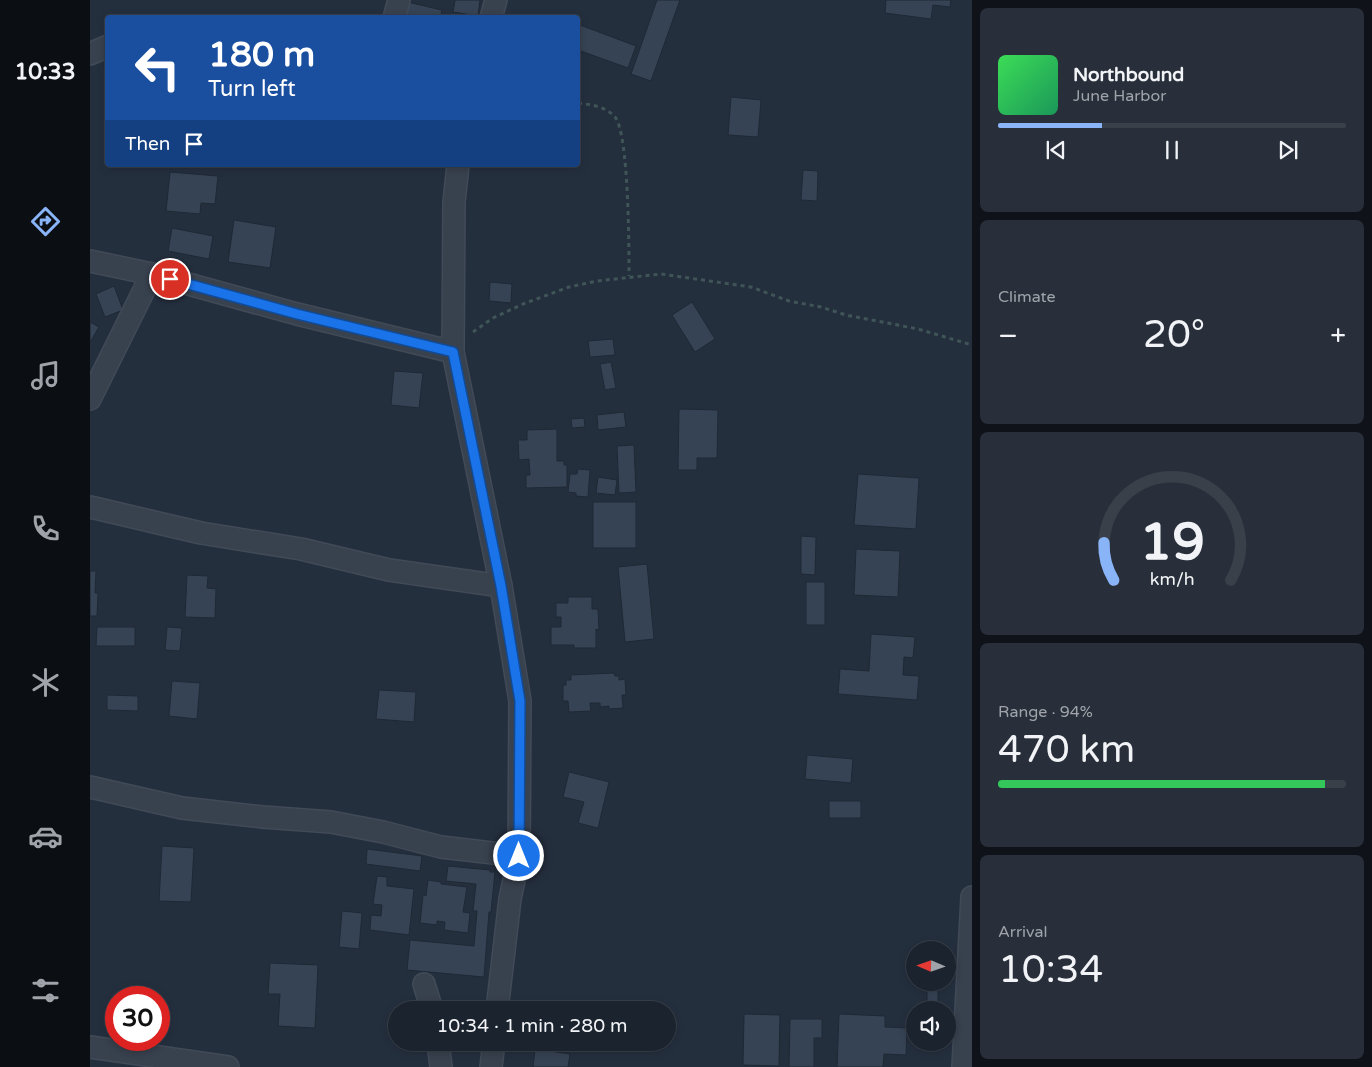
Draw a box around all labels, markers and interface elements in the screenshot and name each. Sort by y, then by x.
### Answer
text: 180 m [208,34,315,76]
icon: left [125,35,190,100]
text: 10:33 [15,59,75,85]
text: Northbound [1073,64,1184,86]
text: Turn left [208,76,296,102]
text: June Harbor [1073,86,1166,106]
icon: arrive [180,130,208,158]
text: Then [125,133,170,155]
icon: previous [1042,136,1070,164]
icon: pause [1158,136,1186,164]
icon: next [1274,136,1302,164]
icon: directions [28,204,63,239]
pin [149,258,191,300]
icon: arrive [156,265,184,293]
text: Climate [998,287,1056,307]
text: 20° [1143,312,1205,358]
text: − [998,319,1018,353]
text: + [1330,319,1346,353]
icon: music [28,358,63,393]
icon: phone [28,511,63,546]
text: 19 [1139,511,1205,574]
text: km/h [1150,569,1194,590]
icon: climate [28,665,63,700]
text: Range · 94% [998,702,1093,722]
text: 470 km [998,727,1135,773]
icon: car [28,819,63,854]
position arrow [492,829,544,881]
text: Arrival [998,922,1047,942]
north arrow [906,941,956,991]
map controls [906,941,956,1051]
text: 10:34 [998,947,1103,993]
icon: filters [28,973,63,1008]
speed limit sign: 30 [105,986,170,1051]
button: sound [906,1001,956,1051]
text: 10:34 · 1 min · 280 m [436,1015,628,1037]

